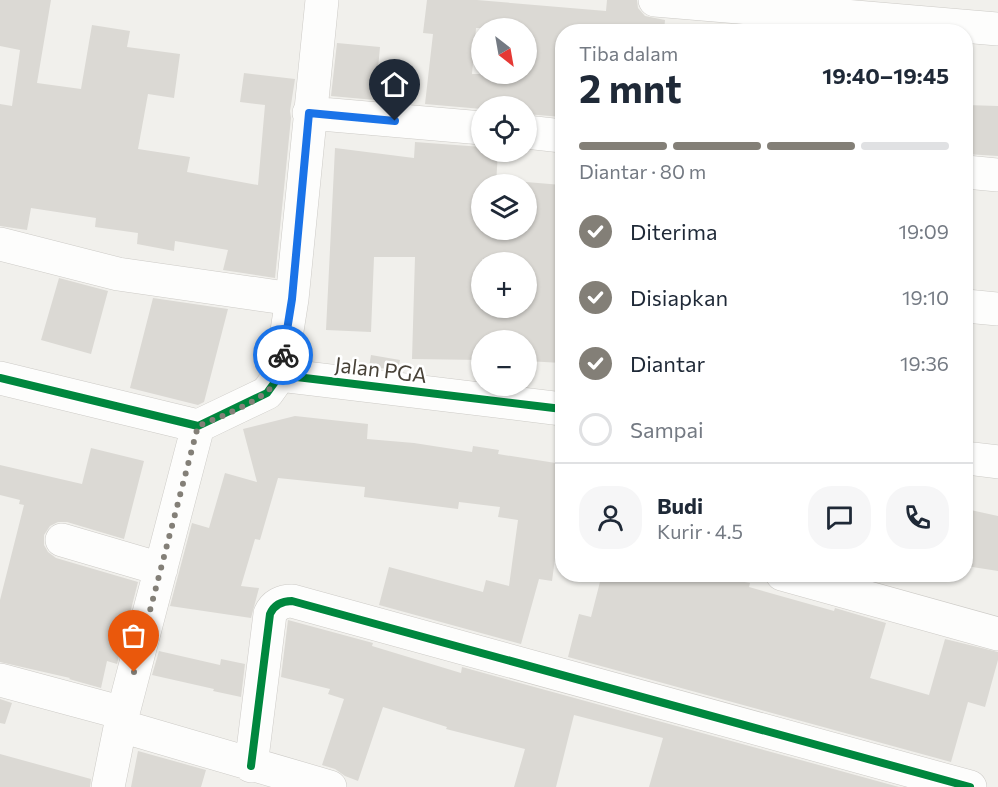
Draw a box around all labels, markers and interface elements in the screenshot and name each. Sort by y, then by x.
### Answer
north arrow [471,18,537,84]
map controls [471,18,537,396]
text: Tiba dalam [579,41,678,65]
pin [369,59,420,121]
text: 19:40–19:45 [822,62,949,89]
text: 2 mnt [579,63,682,111]
icon: home [378,68,411,101]
button: locate [471,96,537,162]
text: Diantar · 80 m [579,159,706,183]
button: layers [471,174,537,240]
icon: check [579,215,612,248]
text: Diterima [630,218,717,245]
text: 19:09 [898,219,949,243]
button: + [471,252,537,318]
icon: check [579,281,612,314]
text: Disiapkan [630,284,728,311]
text: 19:10 [902,285,949,309]
courier [253,325,313,385]
button: − [471,330,537,396]
icon: bike [267,339,300,372]
icon: check [579,347,612,380]
text: Diantar [630,350,705,377]
street label: Jalan PGA [334,351,428,387]
text: 19:36 [900,351,949,375]
text: Sampai [630,416,704,443]
button: person [579,486,642,549]
button: chat [808,486,871,549]
button: phone [886,486,949,549]
text: Budi [657,492,703,519]
text: Kurir · 4.5 [657,519,743,543]
pin [108,610,159,672]
icon: bag [117,619,150,652]

